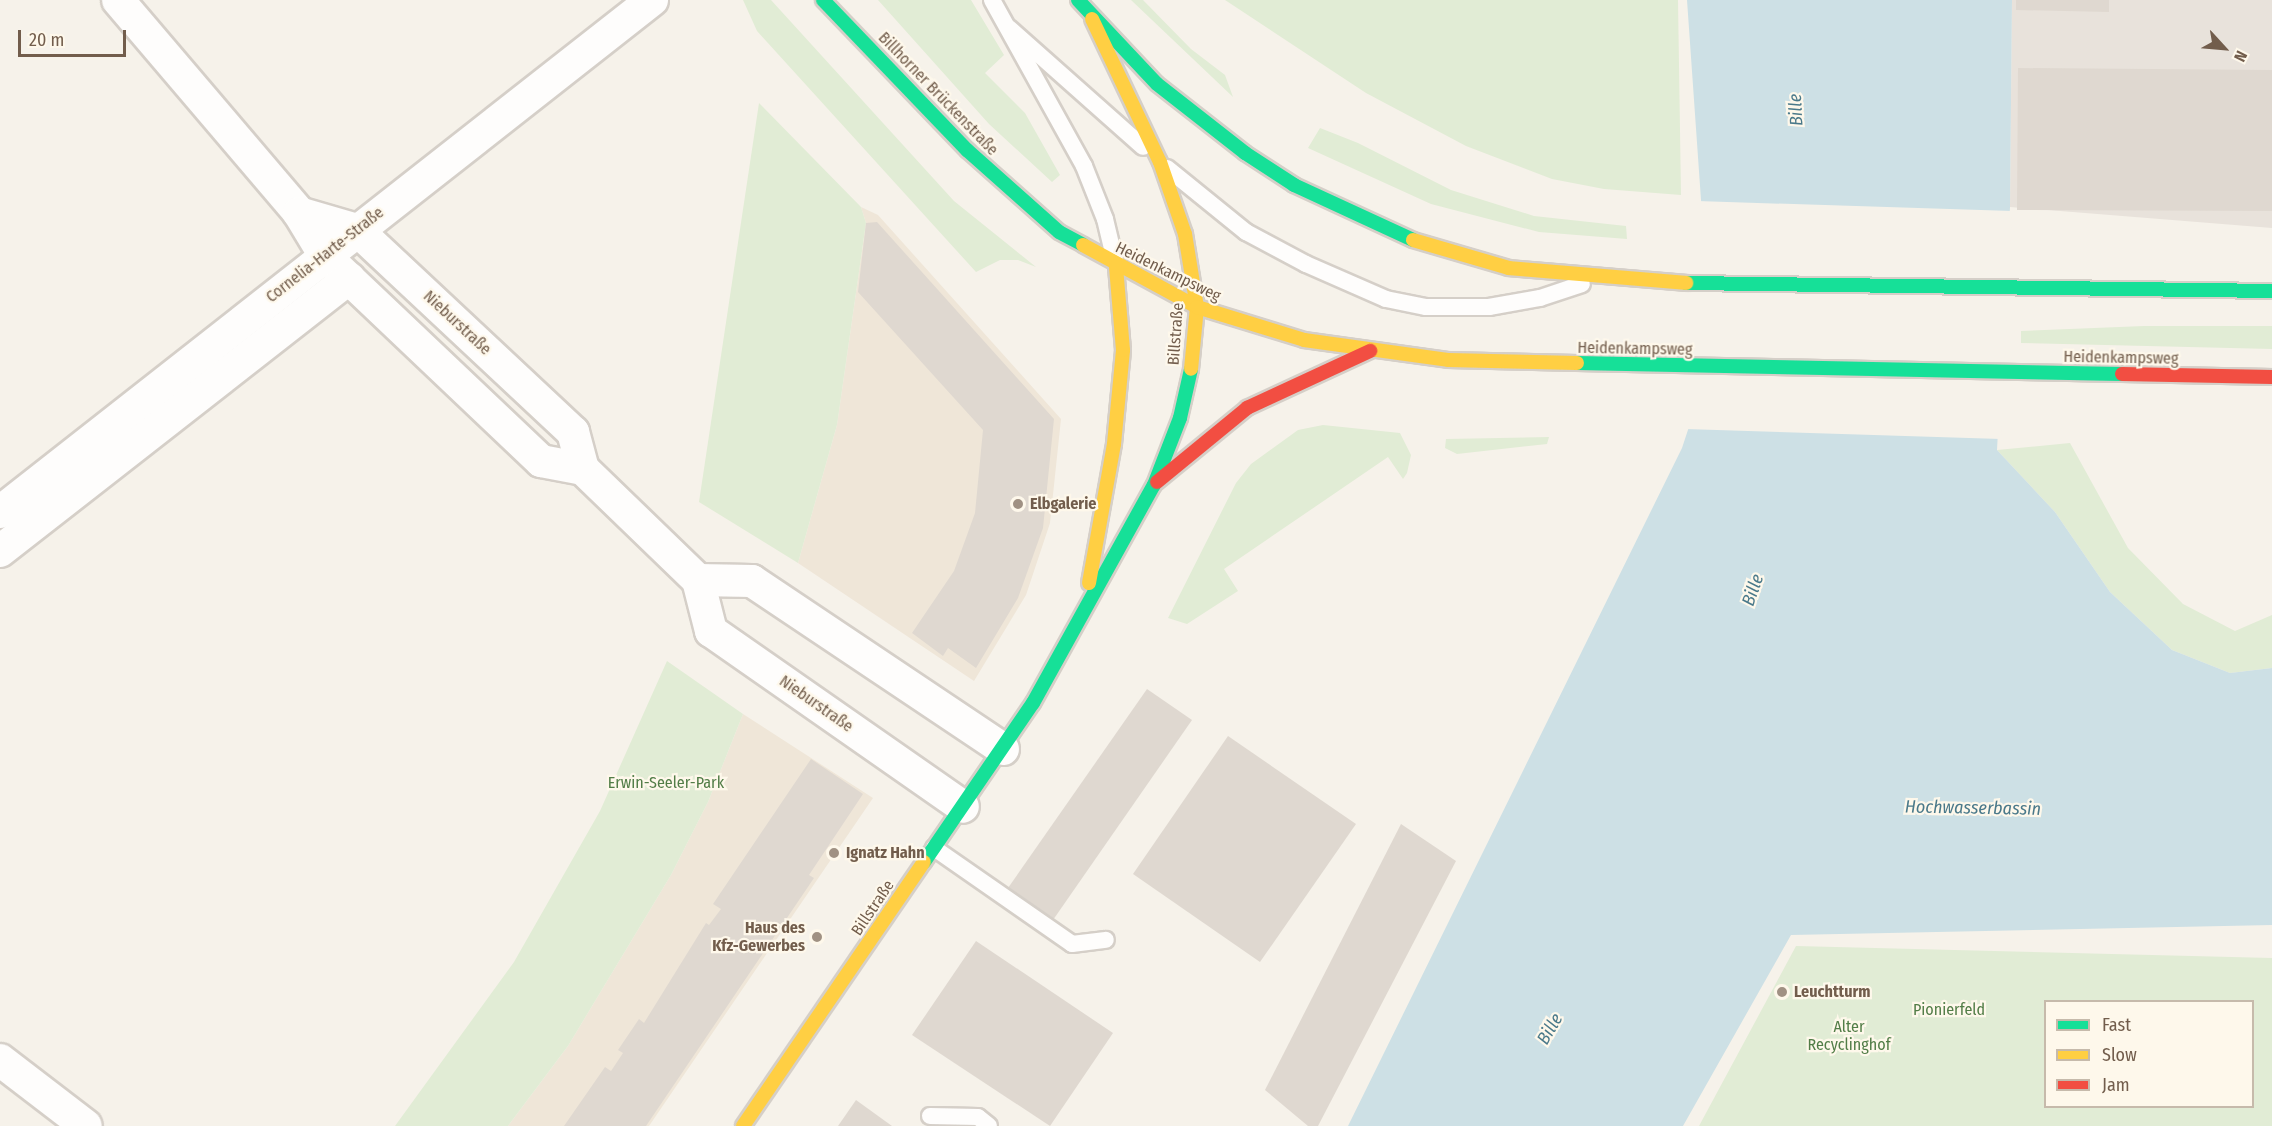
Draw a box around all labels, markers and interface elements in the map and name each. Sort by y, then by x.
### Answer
scale bar [21,18,129,56]
north arrow [2194,18,2254,78]
street label: Billhorner Brückenstraße [874,28,1002,160]
text: 20 m [29,29,64,51]
text: N [2230,48,2251,65]
water label: Bille [1784,93,1808,127]
street label: Cornelia-Harte-Straße [262,203,388,307]
street label: Heidenkampsweg [1112,238,1224,306]
street label: Nieburstraße [419,287,495,359]
street label: Billstraße [1164,302,1188,366]
street label: Heidenkampsweg [1577,338,1693,360]
street label: Heidenkampsweg [2063,347,2179,369]
place label: Elbgalerie [1030,494,1096,514]
marker: Elbgalerie [1011,497,1025,511]
water label: Bille [1738,571,1768,609]
street label: Nieburstraße [776,672,856,736]
park label: Erwin-Seeler-Park [608,773,724,793]
water label: Hochwasserbassin [1905,796,2041,820]
place label: Ignatz Hahn [846,843,925,863]
marker: Ignatz Hahn [827,846,841,860]
street label: Billstraße [848,877,898,939]
place label: Haus des Kfz-Gewerbes [712,918,805,956]
marker: Haus des Kfz-Gewerbes [810,930,824,944]
place label: Leuchtturm [1794,982,1871,1002]
marker: Leuchtturm [1775,985,1789,999]
park label: Pionierfeld [1913,1000,1985,1020]
legend [2044,1000,2254,1108]
water label: Bille [1533,1010,1567,1048]
text: Fast [2102,1014,2131,1036]
park label: Alter Recyclinghof [1807,1017,1891,1055]
text: Slow [2102,1044,2137,1066]
text: Jam [2102,1074,2130,1096]

